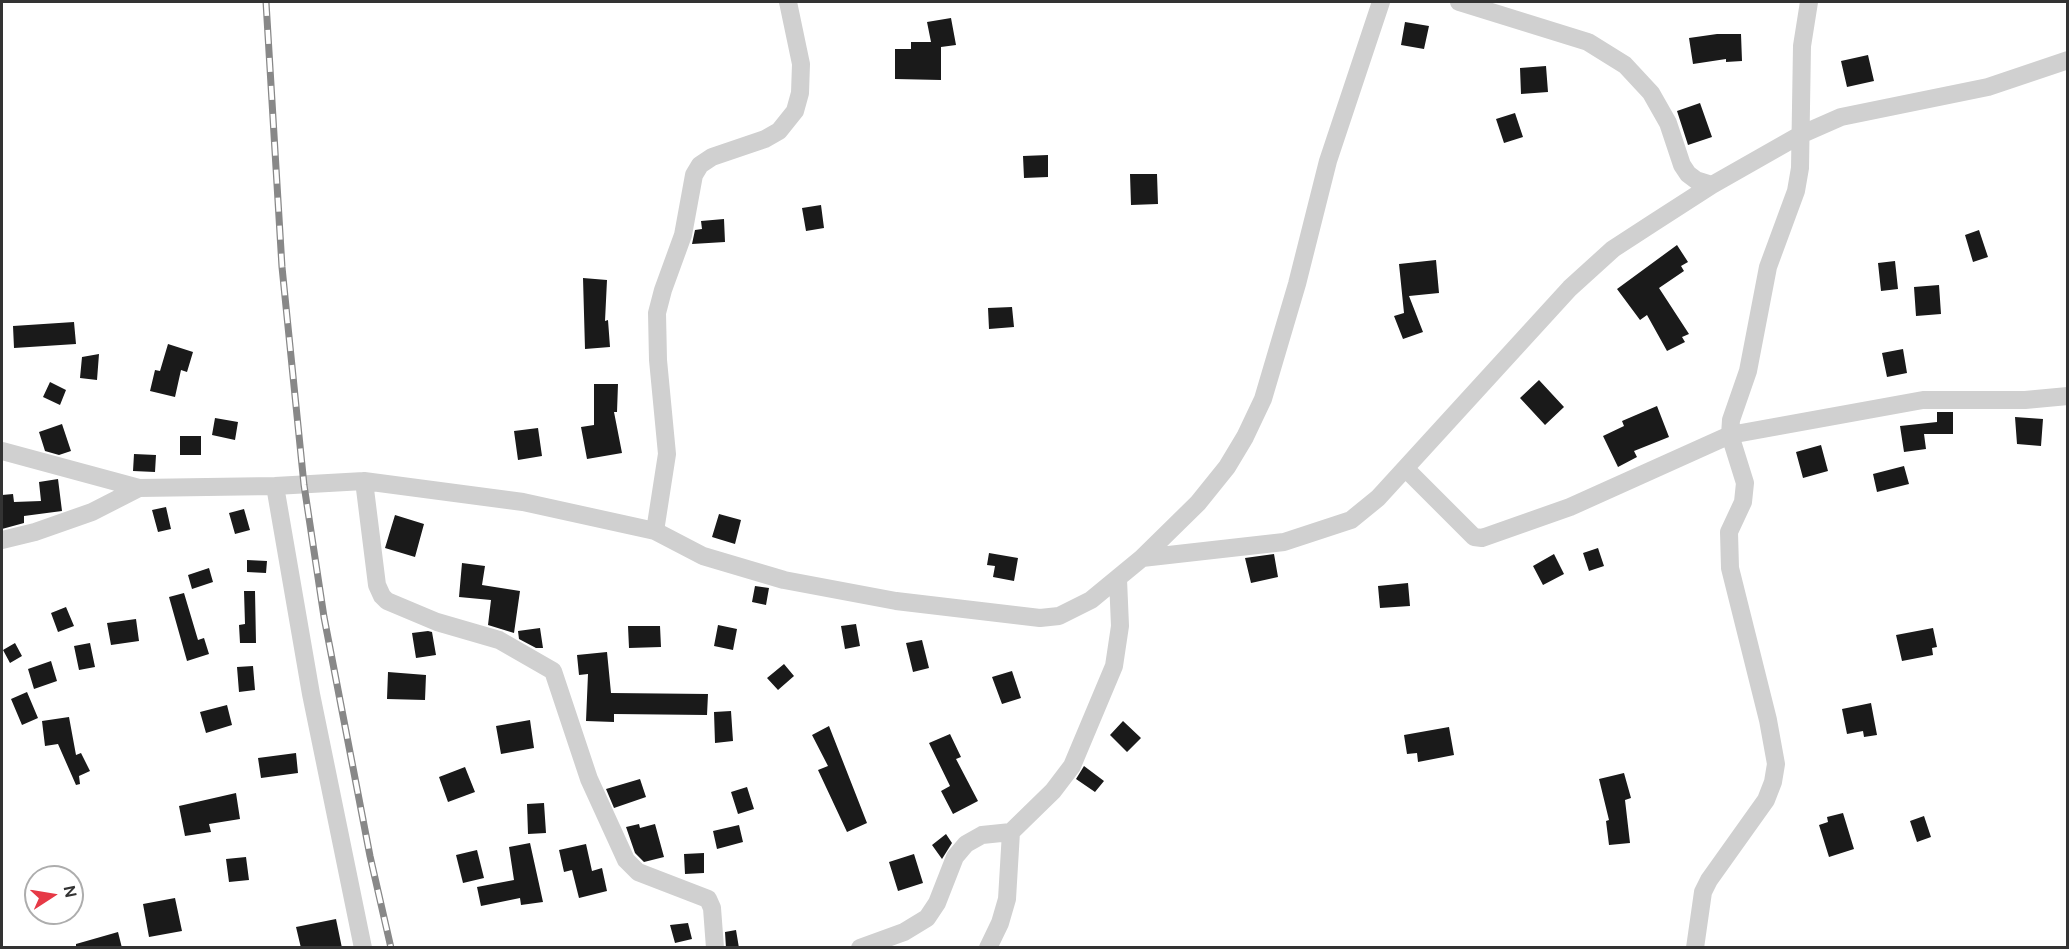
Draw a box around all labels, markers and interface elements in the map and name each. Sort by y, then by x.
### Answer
north arrow [24,865,84,925]
text: N [59,884,82,899]

